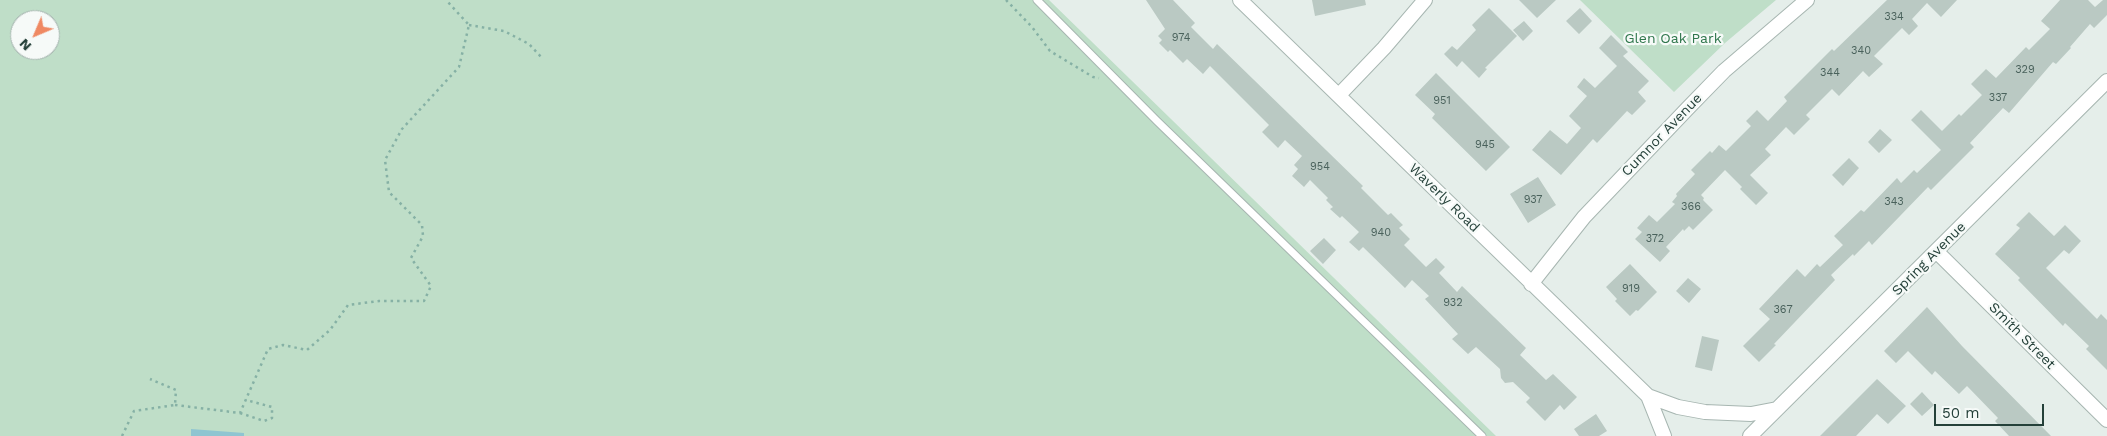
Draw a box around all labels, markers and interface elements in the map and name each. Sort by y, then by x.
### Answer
north arrow [10,10,60,60]
house number: 334 [1884,10,1904,24]
house number: 974 [1172,31,1190,45]
park label: Glen Oak Park [1624,31,1722,47]
text: N [16,36,34,54]
house number: 340 [1851,44,1871,58]
house number: 329 [2015,63,2035,77]
house number: 344 [1820,66,1840,80]
street label: Cumnor Avenue [1618,90,1706,180]
house number: 337 [1989,91,2007,105]
house number: 951 [1433,94,1451,108]
house number: 945 [1475,138,1495,152]
house number: 954 [1310,160,1330,174]
street label: Waverly Road [1405,160,1483,236]
house number: 937 [1524,193,1542,207]
house number: 343 [1884,195,1904,209]
house number: 366 [1681,200,1701,214]
street label: Spring Avenue [1889,219,1969,299]
house number: 940 [1371,226,1391,240]
house number: 372 [1646,232,1664,246]
house number: 919 [1622,282,1640,296]
house number: 932 [1443,296,1463,310]
street label: Smith Street [1985,299,2059,373]
house number: 367 [1773,303,1793,317]
scale bar [1937,394,2047,426]
text: 50 m [1942,404,1979,422]

